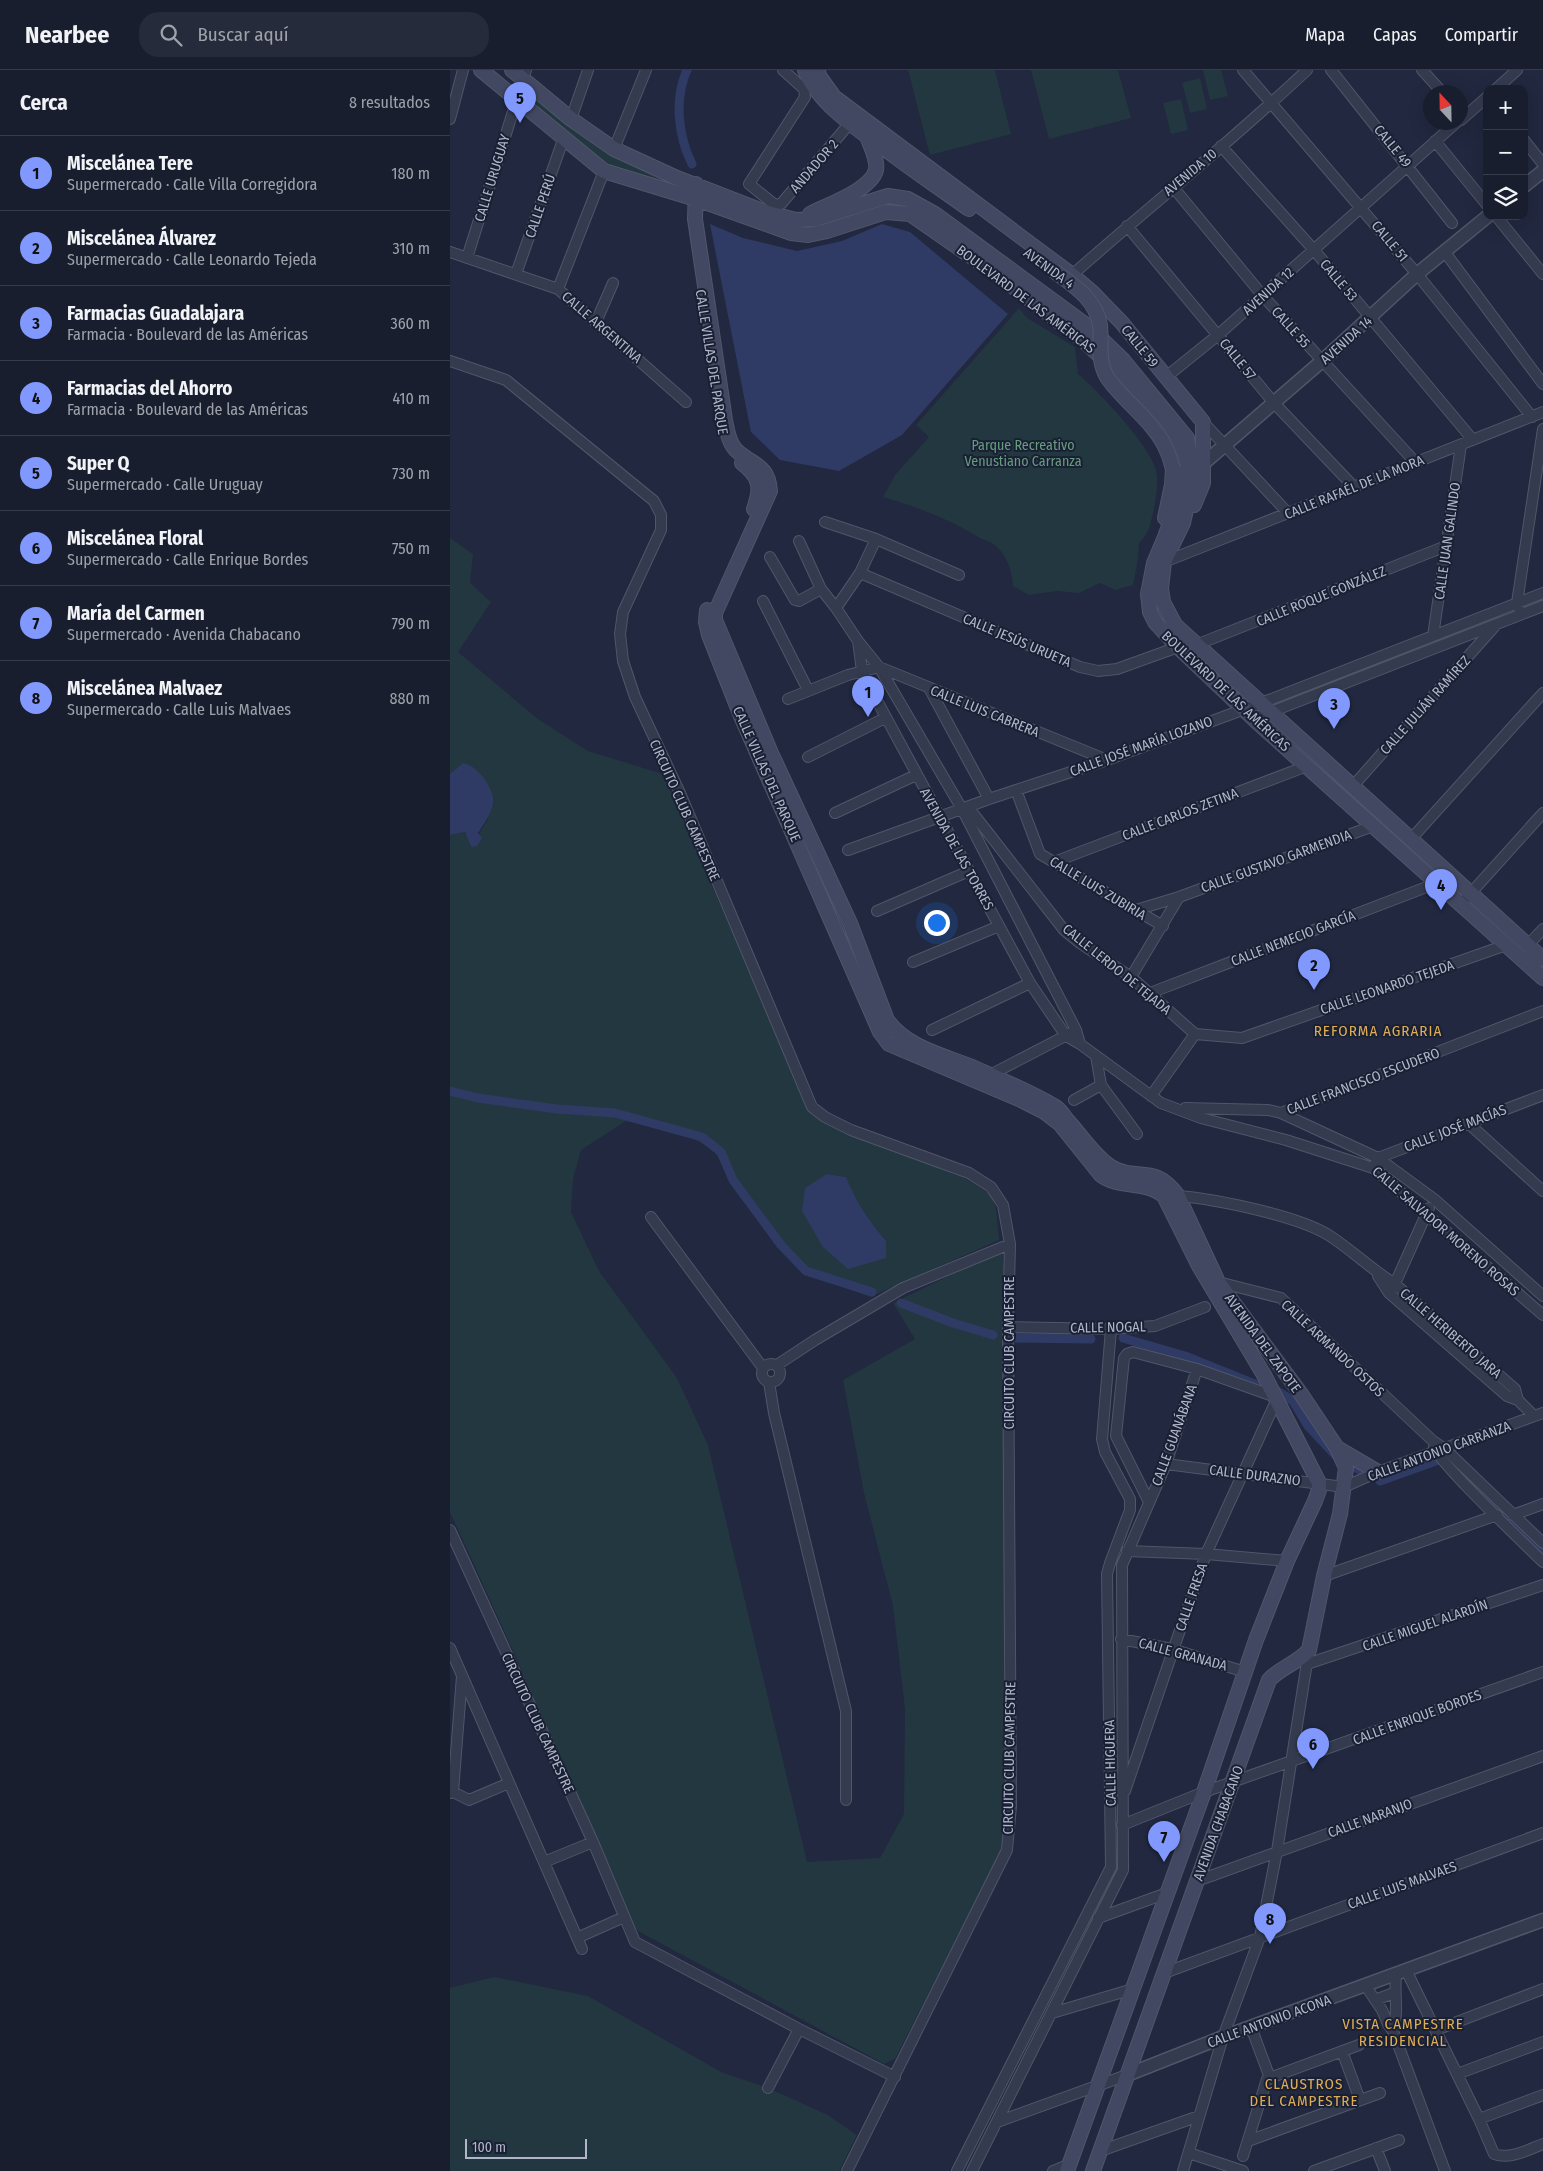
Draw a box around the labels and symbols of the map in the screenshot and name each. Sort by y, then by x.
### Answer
pin: 5 [504,82,536,123]
north arrow [1423,85,1468,130]
street label: CALLE 49 [1370,122,1415,171]
street label: CALLE URUGUAY [471,132,514,224]
street label: ANDADOR 2 [787,136,842,197]
street label: AVENIDA 10 [1160,145,1220,200]
street label: CALLE PERÚ [521,172,559,240]
street label: CALLE 51 [1368,217,1412,265]
street label: BOULEVARD DE LAS AMÉRICAS [953,241,1099,357]
street label: AVENIDA 4 [1020,244,1078,293]
street label: CALLE 53 [1316,256,1361,305]
street label: AVENIDA 12 [1239,264,1298,319]
street label: CALLE ARGENTINA [558,288,646,367]
street label: CALLE VILLAS DEL PARQUE [692,288,731,436]
street label: CALLE 55 [1268,303,1314,351]
street label: AVENIDA 14 [1317,313,1376,368]
street label: CALLE 59 [1117,322,1162,371]
street label: CALLE 57 [1216,335,1260,384]
park label: Parque Recreativo Venustiano Carranza [965,437,1082,470]
street label: CALLE RAFAÉL DE LA MORA [1282,451,1427,523]
street label: CALLE JUAN GALINDO [1431,481,1464,601]
street label: CALLE ROQUE GONZÁLEZ [1253,562,1389,630]
street label: CALLE JESÚS URUETA [960,609,1074,671]
street label: BOULEVARD DE LAS AMÉRICAS [1158,627,1294,755]
street label: CALLE JULIÁN RAMÍREZ [1376,651,1474,758]
pin: 1 [852,676,884,717]
street label: CALLE LUIS CABRERA [928,682,1042,741]
pin: 3 [1318,688,1350,729]
street label: CALLE VILLAS DEL PARQUE [729,704,804,845]
street label: CALLE JOSÉ MARÍA LOZANO [1067,712,1215,780]
street label: CIRCUITO CLUB CAMPESTRE [646,737,724,884]
street label: CALLE CARLOS ZETINA [1120,784,1241,844]
street label: AVENIDA DE LAS TORRES [916,785,997,913]
street label: CALLE GUSTAVO GARMENDIA [1199,826,1354,897]
street label: CALLE LUIS ZUBIRIA [1046,853,1150,924]
pin: 4 [1425,869,1457,910]
street label: CALLE NEMECIO GARCÍA [1228,906,1358,970]
your location [924,910,950,936]
street label: CALLE LERDO DE TEJADA [1059,920,1175,1019]
pin: 2 [1298,949,1330,990]
street label: CALLE LEONARDO TEJEDA [1318,956,1457,1018]
district label: REFORMA AGRARIA [1314,1022,1442,1040]
street label: CALLE FRANCISCO ESCUDERO [1284,1044,1442,1119]
street label: CALLE JOSÉ MACÍAS [1401,1100,1509,1156]
street label: CALLE SALVADOR MORENO ROSAS [1369,1163,1523,1300]
street label: CIRCUITO CLUB CAMPESTRE [1001,1276,1018,1429]
street label: CALLE HERIBERTO JARA [1396,1285,1505,1382]
street label: AVENIDA DEL ZAPOTE [1221,1290,1305,1397]
street label: CALLE ARMANDO OSTOS [1278,1296,1388,1401]
street label: CALLE NOGAL [1070,1318,1146,1337]
street label: CALLE GUANÁBANA [1147,1381,1201,1488]
street label: CALLE ANTONIO CARRANZA [1365,1417,1514,1485]
street label: CALLE DURAZNO [1208,1461,1302,1490]
street label: CALLE FRESA [1172,1560,1211,1634]
street label: CALLE MIGUEL ALARDÍN [1360,1595,1490,1655]
street label: CALLE GRANADA [1137,1634,1230,1675]
street label: CIRCUITO CLUB CAMPESTRE [498,1650,578,1796]
street label: CIRCUITO CLUB CAMPESTRE [1000,1681,1019,1835]
street label: CALLE ENRIQUE BORDES [1351,1686,1484,1749]
street label: CALLE HIGUERA [1101,1719,1120,1806]
pin: 6 [1297,1728,1329,1769]
street label: AVENIDA CHABACANO [1190,1763,1247,1883]
street label: CALLE NARANJO [1326,1795,1415,1842]
pin: 7 [1148,1821,1180,1862]
street label: CALLE LUIS MALVAES [1345,1858,1459,1913]
pin: 8 [1254,1903,1286,1944]
street label: CALLE ANTONIO ACONA [1205,1991,1334,2052]
district label: VISTA CAMPESTRE RESIDENCIAL [1342,2015,1464,2050]
district label: CLAUSTROS DEL CAMPESTRE [1249,2075,1359,2110]
scale bar [465,2136,588,2159]

